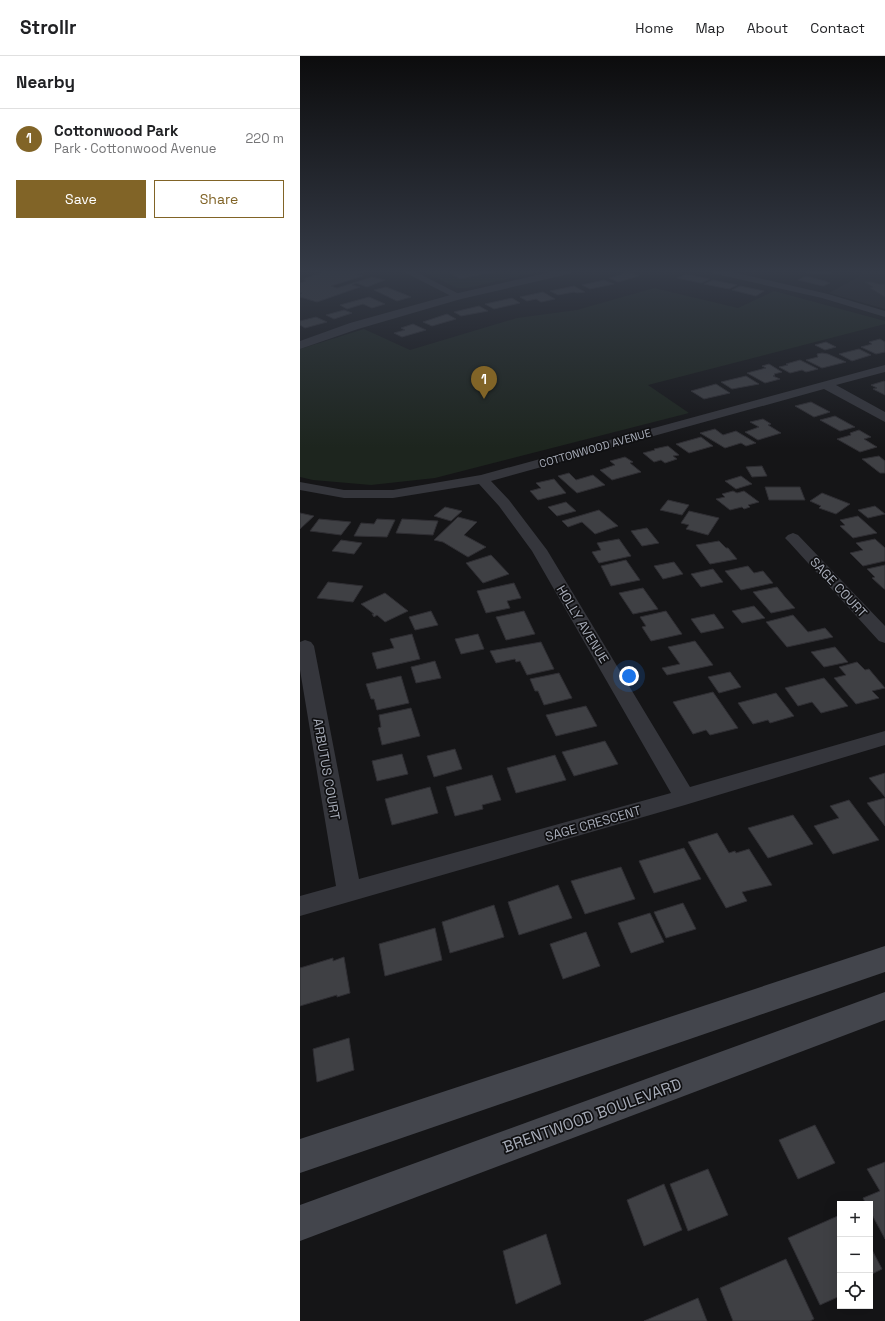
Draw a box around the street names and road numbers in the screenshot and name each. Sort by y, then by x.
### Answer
street label: COTTONWOOD AVENUE [538,425,652,471]
street label: SAGE COURT [806,554,871,621]
street label: HOLLY AVENUE [553,582,613,666]
street label: ARBUTUS COURT [309,717,344,821]
street label: SAGE CRESCENT [543,802,643,845]
street label: BRENTWOOD BOULEVARD [500,1073,684,1158]

